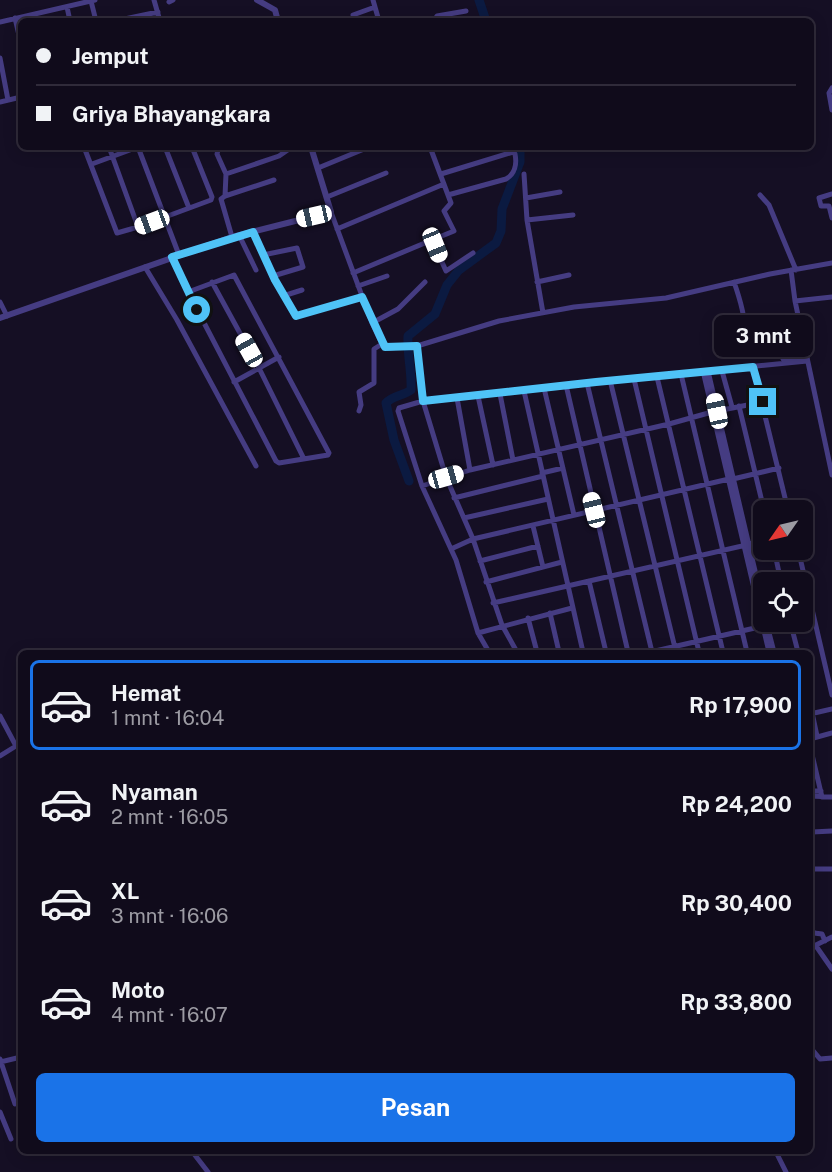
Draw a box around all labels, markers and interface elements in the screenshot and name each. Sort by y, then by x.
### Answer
text: Jemput [72,43,149,69]
text: Griya Bhayangkara [72,101,271,127]
car [294,203,334,229]
car [132,207,172,237]
car [420,225,450,265]
route start [183,296,210,323]
callout: 3 mnt [714,315,813,357]
text: 3 mnt [736,324,791,348]
car [232,330,266,370]
route end [749,388,776,415]
car [704,392,730,430]
car [426,463,466,491]
car [581,490,607,530]
north arrow [753,500,813,560]
map controls [753,500,813,632]
button: locate [753,572,813,632]
icon: car [39,678,93,732]
text: Hemat [111,680,181,706]
text: Rp 17,900 [689,692,792,718]
text: 1 mnt · 16:04 [111,706,224,730]
icon: car [39,777,93,831]
text: Nyaman [111,779,198,805]
text: Rp 24,200 [681,791,792,817]
text: 2 mnt · 16:05 [111,805,228,829]
icon: car [39,876,93,930]
text: XL [111,878,139,904]
text: Rp 30,400 [681,890,792,916]
text: 3 mnt · 16:06 [111,904,229,928]
icon: car [39,975,93,1029]
text: Moto [111,977,165,1003]
text: Rp 33,800 [680,989,792,1015]
text: 4 mnt · 16:07 [111,1003,228,1027]
button: Pesan [36,1073,795,1142]

